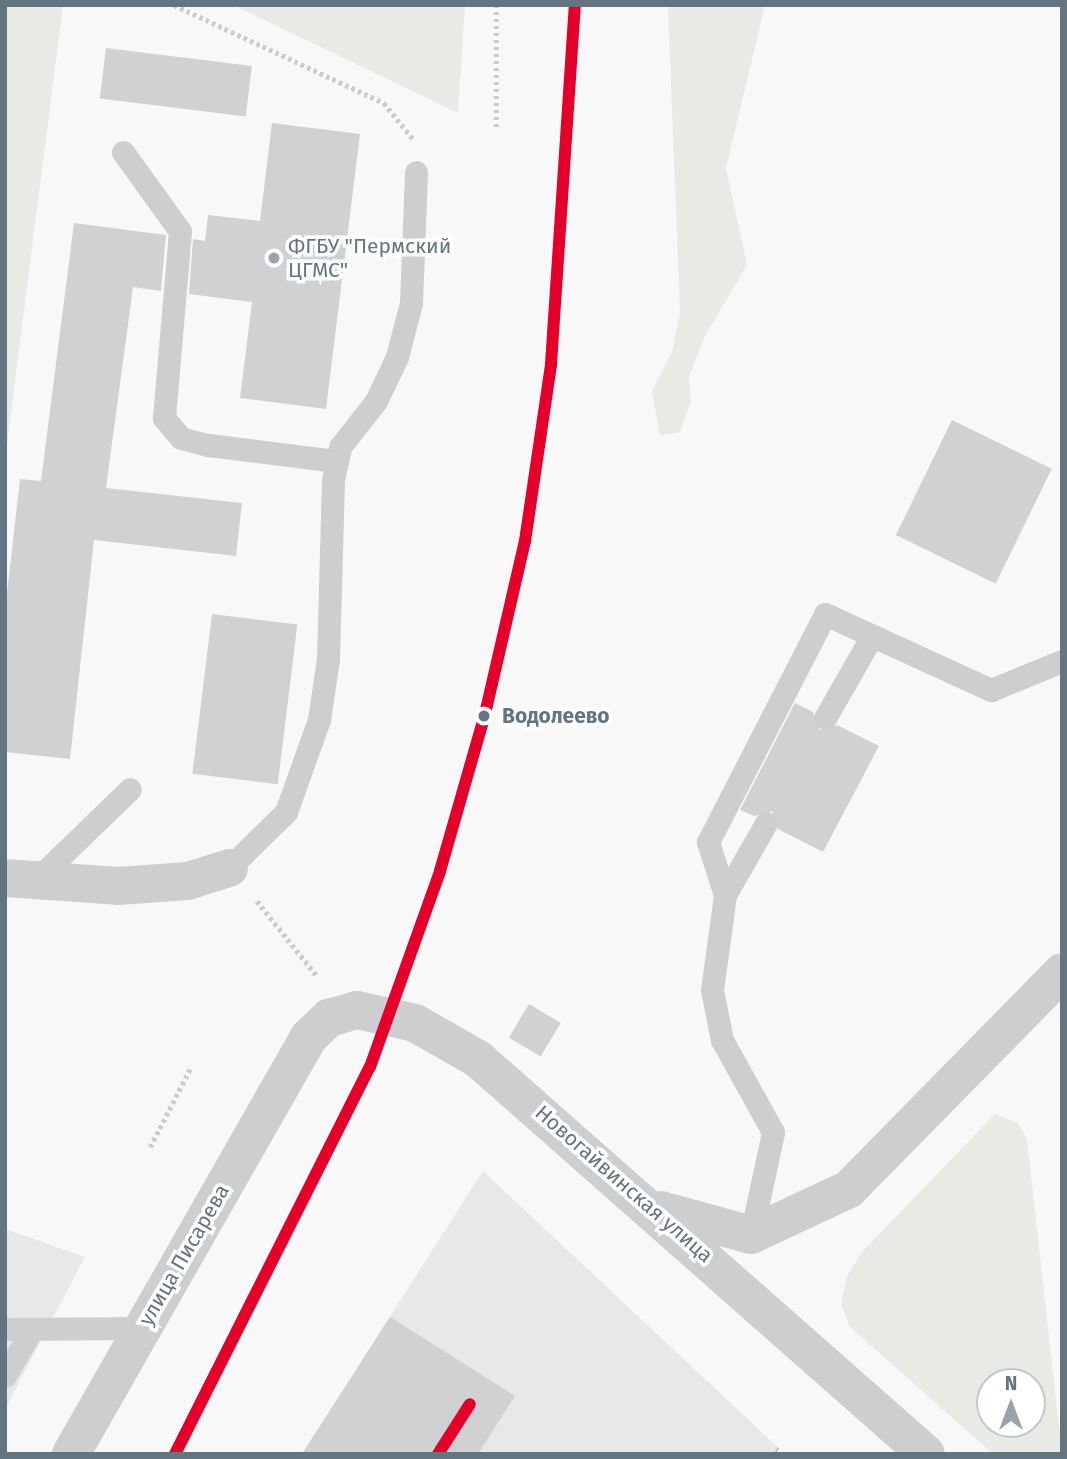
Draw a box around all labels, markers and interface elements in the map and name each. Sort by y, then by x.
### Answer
place label: ФГБУ "Пермский ЦГМС" [288,233,451,283]
marker: ФГБУ "Пермский ЦГМС" [266,250,282,266]
place label: Водолеево [502,703,610,729]
marker: Водолеево [472,704,496,728]
street label: Новогайвинская улица [530,1100,718,1268]
street label: улица Писарева [133,1180,235,1330]
north arrow [976,1368,1046,1438]
text: N [1005,1372,1017,1395]

